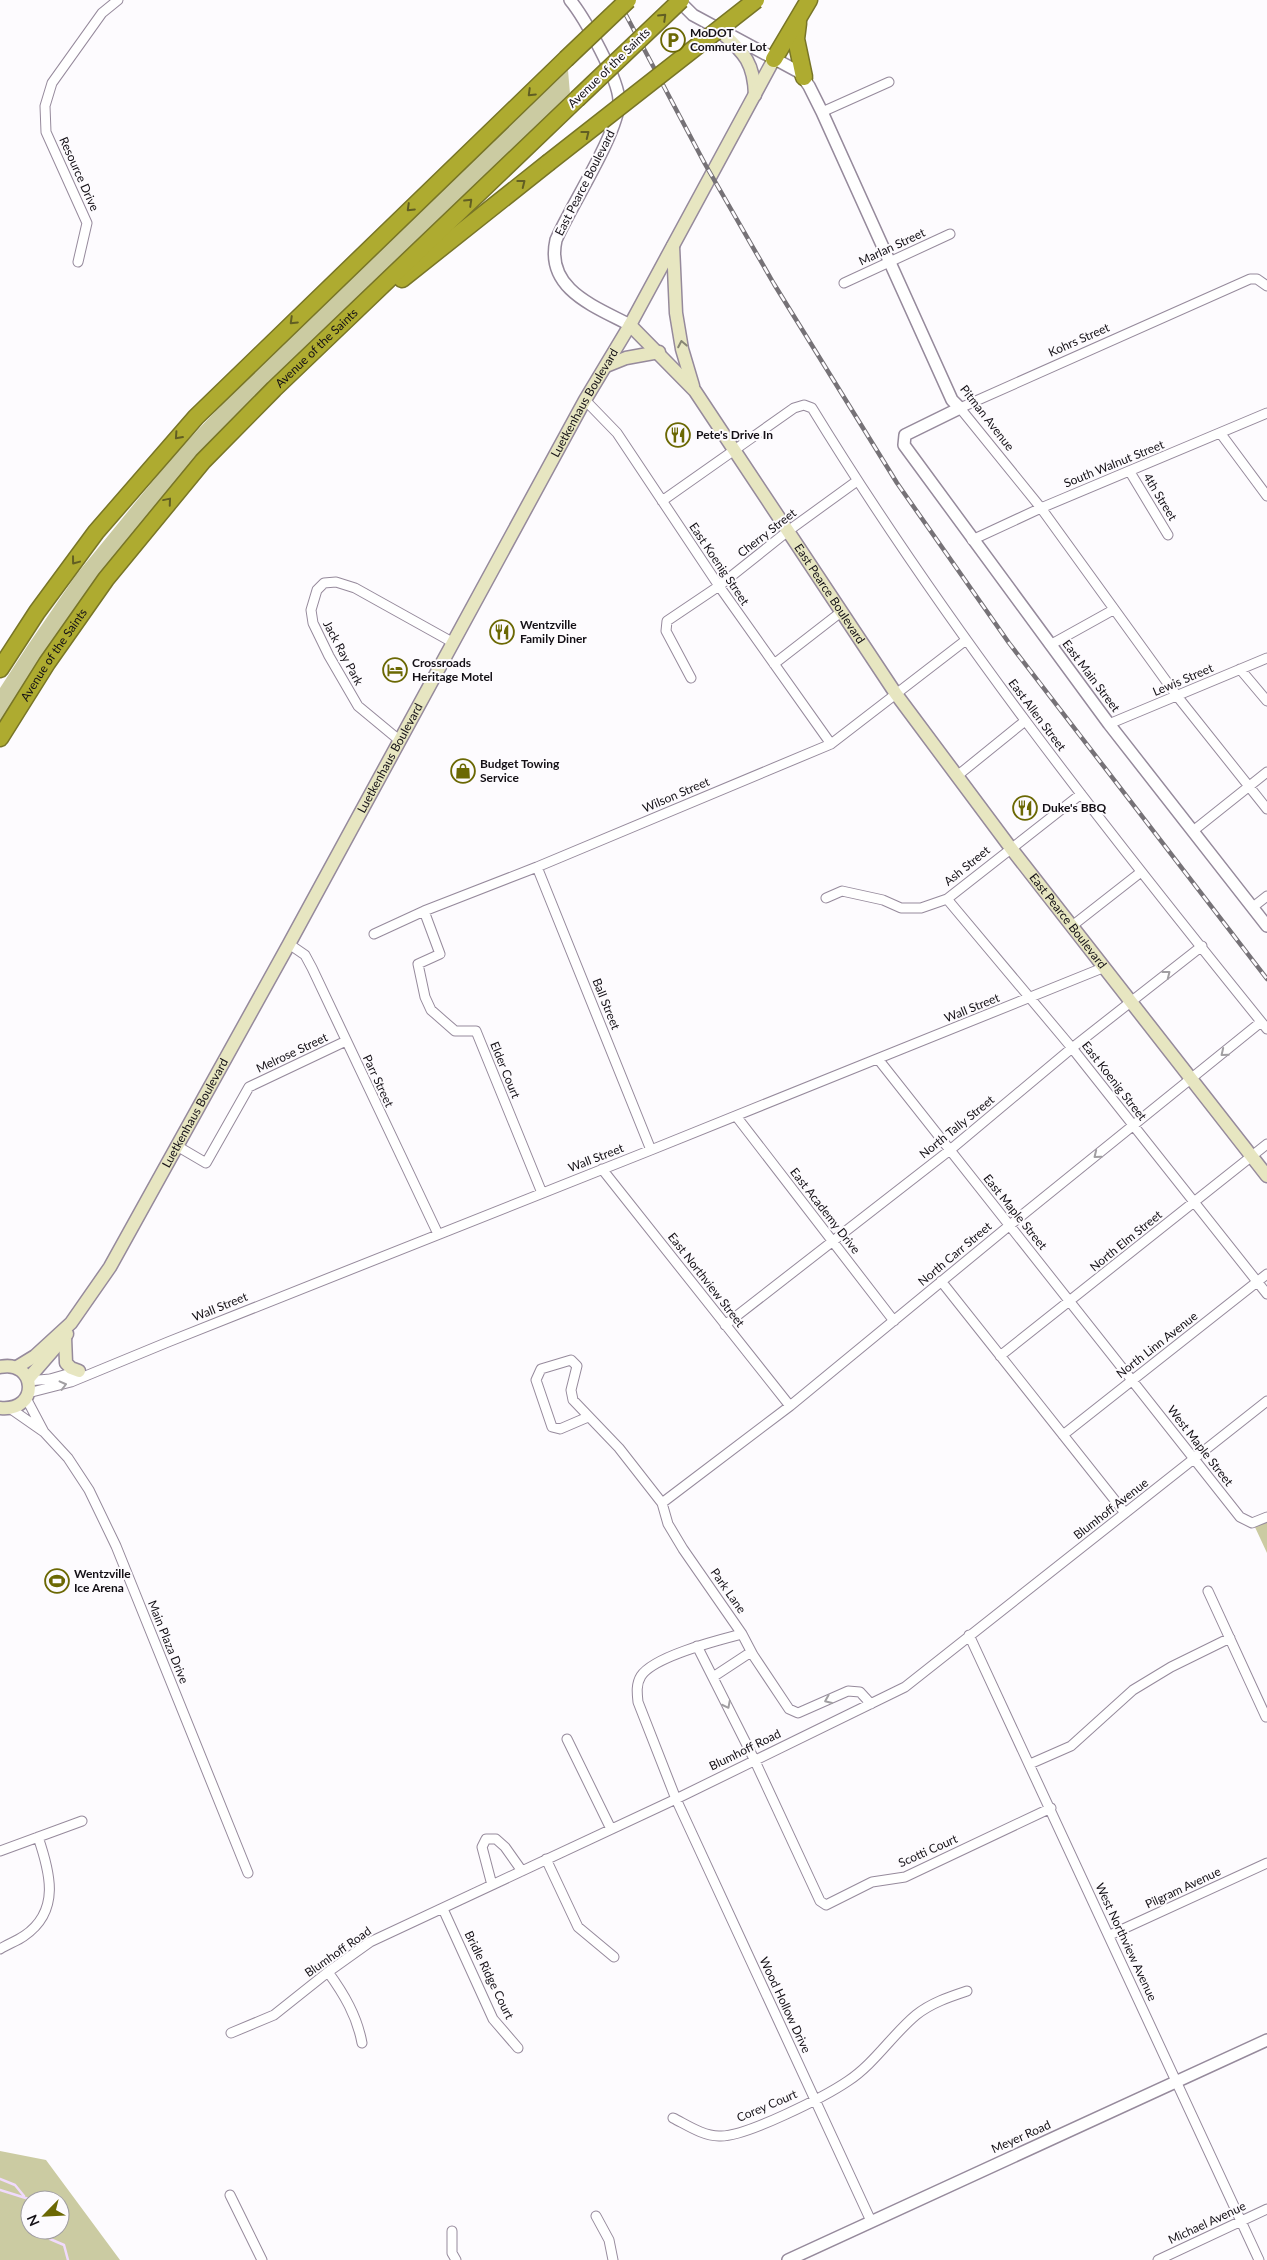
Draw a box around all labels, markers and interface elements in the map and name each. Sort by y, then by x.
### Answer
one-way arrow [657,14,666,23]
street label: Avenue of the Saints [564,25,653,111]
place label: MoDOT Commuter Lot [690,25,767,54]
parking icon: MoDOT Commuter Lot [660,27,686,53]
one-way arrow [528,87,537,96]
street label: East Pearce Boulevard [551,127,618,238]
one-way arrow [580,131,589,139]
street label: Resource Drive [56,134,103,213]
one-way arrow [516,181,525,189]
one-way arrow [463,199,472,208]
one-way arrow [407,202,416,211]
street label: Marlan Street [856,224,928,268]
street label: Avenue of the Saints [272,305,361,391]
one-way arrow [290,315,299,324]
street label: Kohrs Street [1046,319,1112,360]
one-way arrow [677,340,687,349]
street label: Luetkenhaus Boulevard [547,346,621,460]
street label: Pitman Avenue [957,382,1018,454]
restaurant icon: Pete's Drive In [665,422,691,448]
place label: Pete's Drive In [696,427,773,442]
one-way arrow [175,430,184,439]
street label: South Walnut Street [1062,436,1167,490]
street label: 4th Street [1140,470,1181,524]
one-way arrow [162,498,171,507]
street label: Cherry Street [734,505,800,560]
street label: East Koenig Street [686,520,753,608]
street label: East Pearce Boulevard [791,541,869,646]
one-way arrow [71,555,80,564]
street label: Avenue of the Saints [17,605,90,704]
place label: Wentzville Family Diner [520,617,587,646]
street label: Jack Ray Park [320,618,367,689]
restaurant icon: Wentzville Family Diner [489,619,515,645]
street label: East Main Street [1059,637,1124,715]
place label: Crossroads Heritage Motel [412,655,493,684]
hotel icon: Crossroads Heritage Motel [382,657,408,683]
street label: Lewis Street [1150,660,1216,699]
street label: East Allen Street [1005,676,1070,754]
street label: Luetkenhaus Boulevard [354,700,426,815]
place label: Budget Towing Service [480,756,560,785]
shop icon: Budget Towing Service [450,758,476,784]
street label: Wilson Street [640,773,712,815]
restaurant icon: Duke's BBQ [1012,795,1038,821]
place label: Duke's BBQ [1042,800,1106,815]
street label: Ash Street [941,842,993,889]
street label: East Pearce Boulevard [1026,870,1110,971]
one-way arrow [1161,971,1170,980]
street label: Ball Street [589,976,624,1032]
street label: Wall Street [942,989,1002,1025]
street label: Melrose Street [254,1029,331,1076]
street label: East Koenig Street [1079,1038,1150,1124]
street label: Elder Court [487,1039,524,1101]
one-way arrow [1220,1047,1229,1056]
street label: Parr Street [360,1052,397,1110]
street label: Luetkenhaus Boulevard [158,1056,231,1170]
street label: North Tally Street [916,1091,998,1161]
street label: Wall Street [566,1140,626,1175]
one-way arrow [1094,1149,1103,1157]
street label: East Academy Drive [787,1165,864,1257]
street label: East Maple Street [980,1171,1051,1253]
street label: North Elm Street [1087,1207,1165,1274]
street label: North Carr Street [915,1218,995,1289]
street label: East Northview Street [665,1230,748,1330]
street label: Wall Street [190,1288,250,1324]
street label: North Linn Avenue [1113,1308,1200,1381]
one-way arrow [58,1380,67,1390]
street label: West Maple Street [1164,1402,1237,1490]
street label: Blumhoff Avenue [1070,1475,1151,1542]
street label: Park Lane [707,1565,749,1616]
place label: Wentzville Ice Arena [74,1566,131,1595]
sports icon: Wentzville Ice Arena [44,1568,70,1594]
street label: Main Plaza Drive [145,1598,192,1686]
one-way arrow [824,1693,833,1704]
one-way arrow [721,1700,731,1709]
street label: Blumhoff Road [707,1726,783,1773]
street label: Scotti Court [896,1831,960,1870]
street label: Pilgram Avenue [1143,1864,1223,1912]
street label: West Northview Avenue [1092,1880,1160,2003]
street label: Blumhoff Road [302,1923,374,1980]
street label: Bridle Ridge Court [462,1928,518,2022]
street label: Wood Hollow Drive [757,1954,814,2055]
street label: Corey Court [734,2086,800,2125]
street label: Meyer Road [989,2117,1053,2156]
north arrow [20,2190,70,2240]
street label: Michael Avenue [1166,2198,1248,2247]
text: N [23,2212,43,2229]

